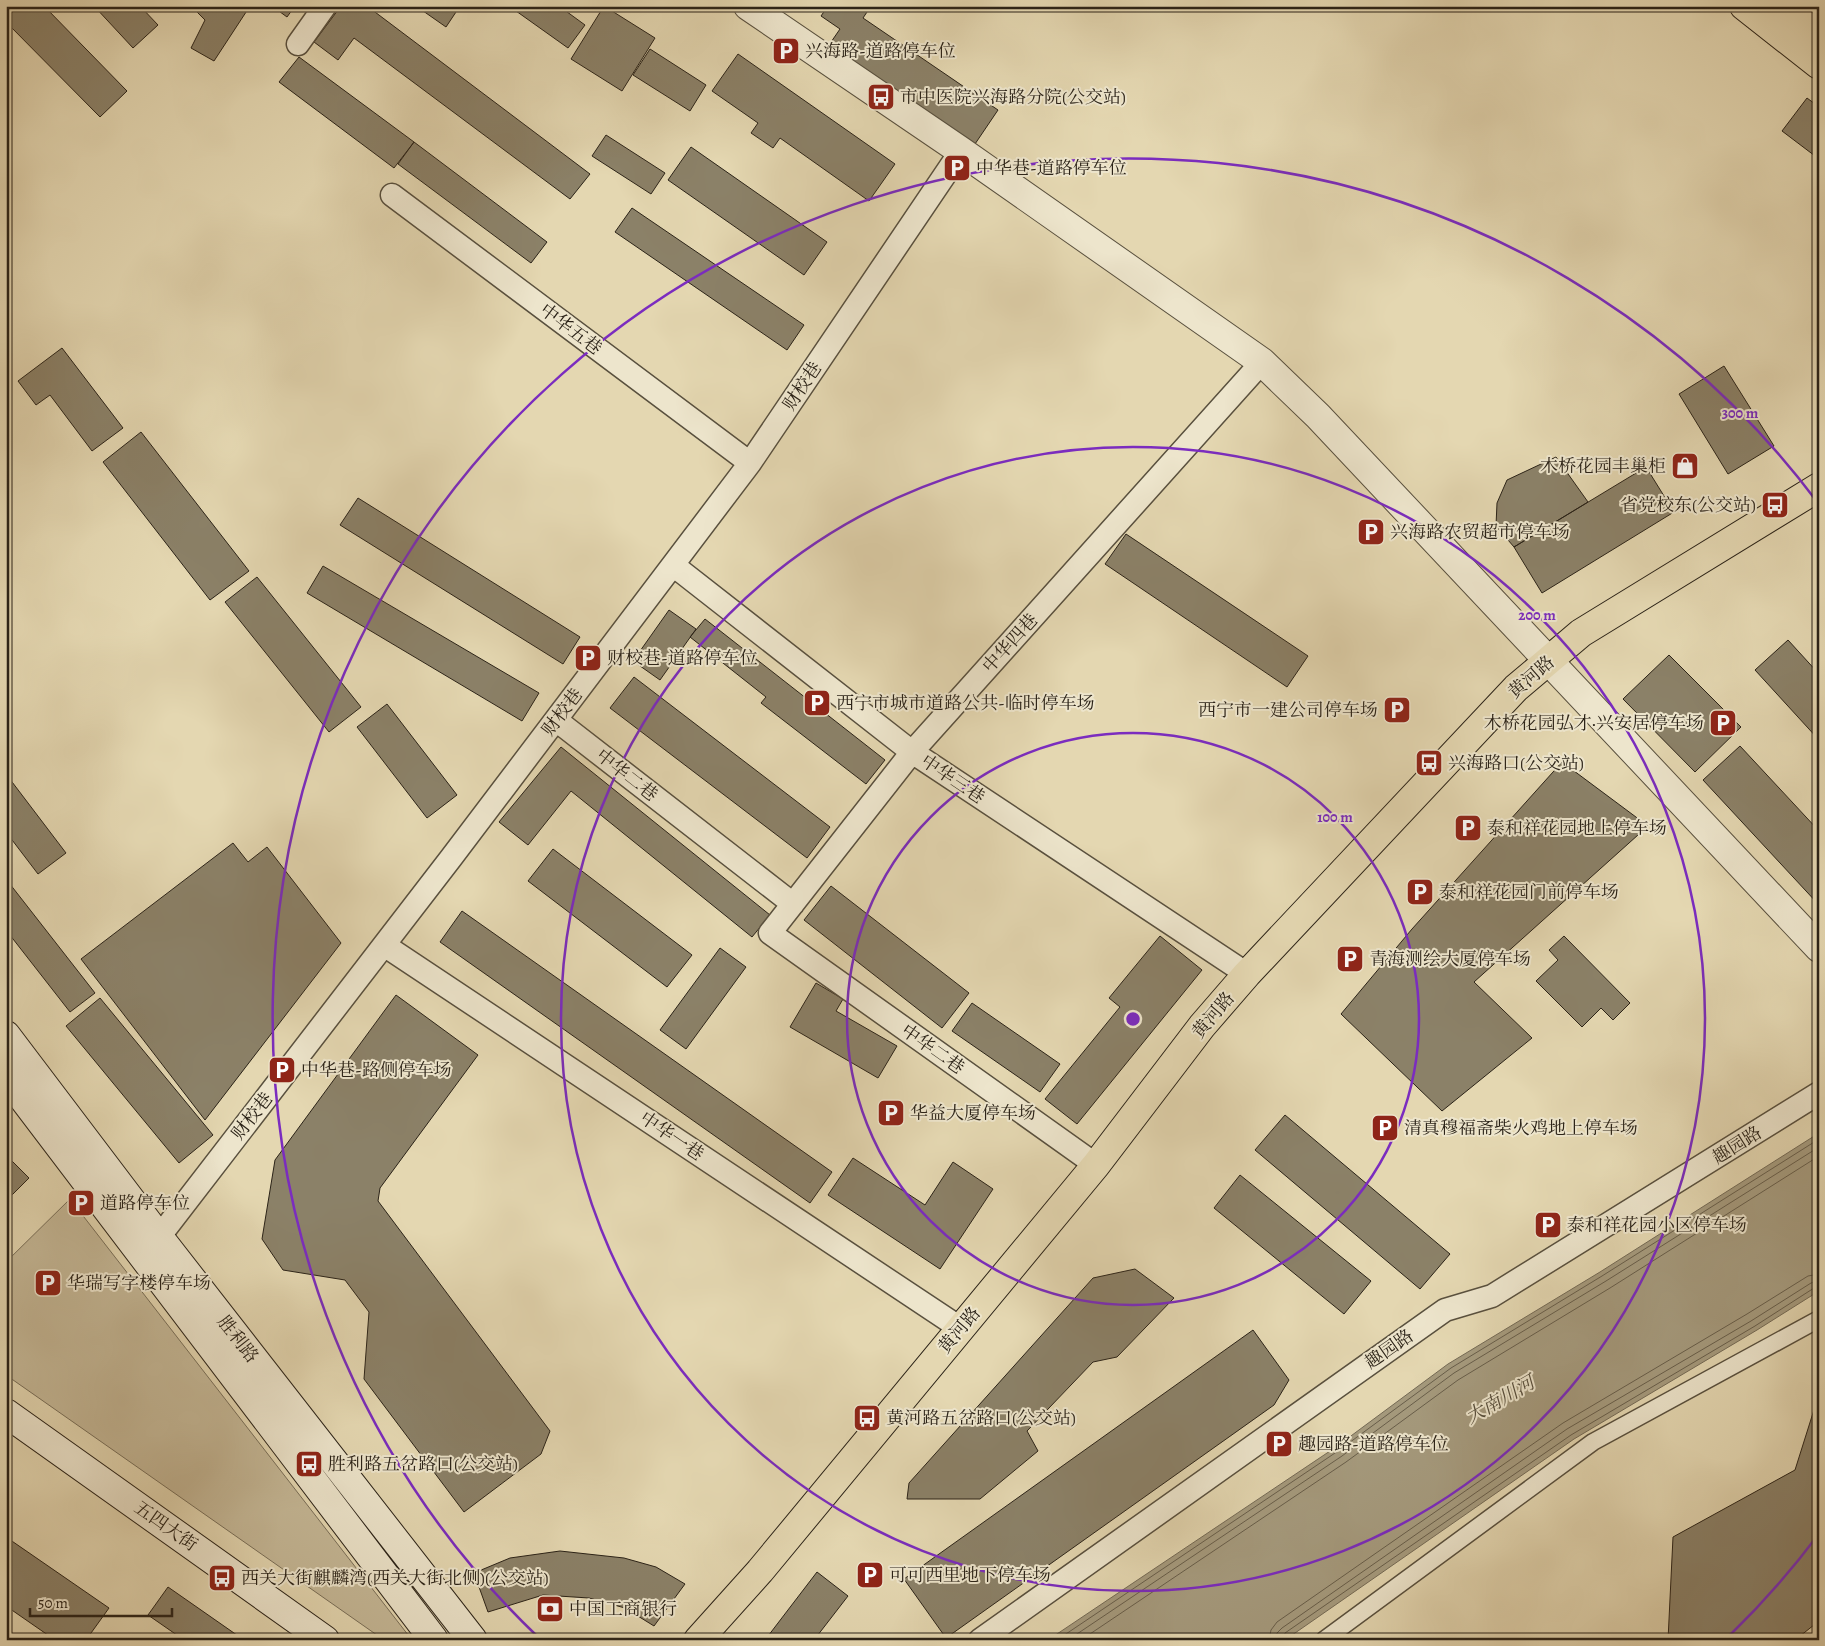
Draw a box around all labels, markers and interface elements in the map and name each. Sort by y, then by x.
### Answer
parking icon: 兴海路-道路停车位 [771,36,801,66]
place label: 兴海路-道路停车位 [805,39,956,63]
bus stop icon: 市中医院兴海路分院(公交站) [866,82,896,112]
place label: 市中医院兴海路分院(公交站) [900,85,1126,109]
parking icon: 中华巷-道路停车位 [942,153,972,183]
place label: 中华巷-道路停车位 [976,156,1127,180]
street label: 中华五巷 [535,298,607,360]
street label: 财校巷 [777,357,827,415]
text: 300 m [1722,403,1759,423]
shop icon: 木桥花园丰巢柜 [1670,451,1700,481]
place label: 木桥花园丰巢柜 [1540,454,1666,478]
bus stop icon: 省党校东(公交站) [1760,490,1790,520]
place label: 省党校东(公交站) [1620,493,1756,517]
parking icon: 兴海路农贸超市停车场 [1356,517,1386,547]
place label: 兴海路农贸超市停车场 [1390,520,1570,544]
text: 200 m [1518,605,1556,625]
street label: 中华四巷 [977,608,1043,678]
parking icon: 财校巷-道路停车位 [573,643,603,673]
place label: 财校巷-道路停车位 [607,646,758,670]
street label: 黄河路 [1503,650,1559,704]
street label: 财校巷 [536,683,588,741]
parking icon: 西宁市城市道路公共-临时停车场 [802,688,832,718]
place label: 西宁市城市道路公共-临时停车场 [836,691,1095,715]
parking icon: 西宁市一建公司停车场 [1382,695,1412,725]
place label: 西宁市一建公司停车场 [1198,698,1378,722]
parking icon: 木桥花园弘才·兴安居停车场 [1708,708,1738,738]
place label: 木桥花园弘才·兴安居停车场 [1484,711,1704,735]
street label: 中华二巷 [591,743,663,807]
bus stop icon: 兴海路口(公交站) [1414,748,1444,778]
street label: 中华三巷 [916,749,990,809]
place label: 兴海路口(公交站) [1448,751,1584,775]
text: 100 m [1317,807,1353,827]
parking icon: 泰和祥花园地上停车场 [1453,813,1483,843]
place label: 泰和祥花园地上停车场 [1487,816,1667,840]
parking icon: 泰和祥花园门前停车场 [1405,877,1435,907]
place label: 泰和祥花园门前停车场 [1439,880,1619,904]
parking icon: 青海测绘大厦停车场 [1335,944,1365,974]
place label: 青海测绘大厦停车场 [1369,947,1531,971]
street label: 黄河路 [1186,987,1240,1043]
centre of rings [1124,1010,1142,1028]
street label: 中华二巷 [897,1019,969,1079]
parking icon: 中华巷-路侧停车场 [267,1055,297,1085]
place label: 中华巷-路侧停车场 [301,1058,452,1082]
street label: 财校巷 [226,1087,278,1145]
parking icon: 华益大厦停车场 [876,1098,906,1128]
place label: 华益大厦停车场 [910,1101,1036,1125]
street label: 中华一巷 [635,1106,709,1166]
parking icon: 清真穆福斋柴火鸡地上停车场 [1370,1113,1400,1143]
place label: 清真穆福斋柴火鸡地上停车场 [1404,1116,1638,1140]
street label: 趣园路 [1708,1121,1766,1169]
parking icon: 道路停车位 [66,1188,96,1218]
place label: 道路停车位 [100,1191,190,1215]
parking icon: 泰和祥花园小区停车场 [1533,1210,1563,1240]
place label: 泰和祥花园小区停车场 [1567,1213,1747,1237]
parking icon: 华瑞写字楼停车场 [33,1268,63,1298]
place label: 华瑞写字楼停车场 [67,1271,211,1295]
street label: 黄河路 [932,1302,986,1358]
street label: 胜利路 [212,1310,264,1368]
street label: 趣园路 [1360,1324,1418,1374]
water label: 大南川河 [1461,1368,1542,1430]
bus stop icon: 黄河路五岔路口(公交站) [852,1403,882,1433]
place label: 黄河路五岔路口(公交站) [886,1406,1076,1430]
parking icon: 趣园路-道路停车位 [1264,1429,1294,1459]
place label: 趣园路-道路停车位 [1298,1432,1449,1456]
bus stop icon: 胜利路五岔路口(公交站) [294,1449,324,1479]
place label: 胜利路五岔路口(公交站) [328,1452,518,1476]
street label: 五四大街 [130,1496,202,1556]
parking icon: 可可西里地下停车场 [855,1560,885,1590]
bus stop icon: 西关大街麒麟湾(西关大街北侧)(公交站) [207,1563,237,1593]
place label: 可可西里地下停车场 [889,1563,1051,1587]
place label: 西关大街麒麟湾(西关大街北侧)(公交站) [241,1566,549,1590]
scale bar [30,1586,172,1618]
text: 50 m [38,1593,68,1613]
bank icon: 中国工商银行 [535,1594,565,1624]
place label: 中国工商银行 [569,1597,677,1621]

